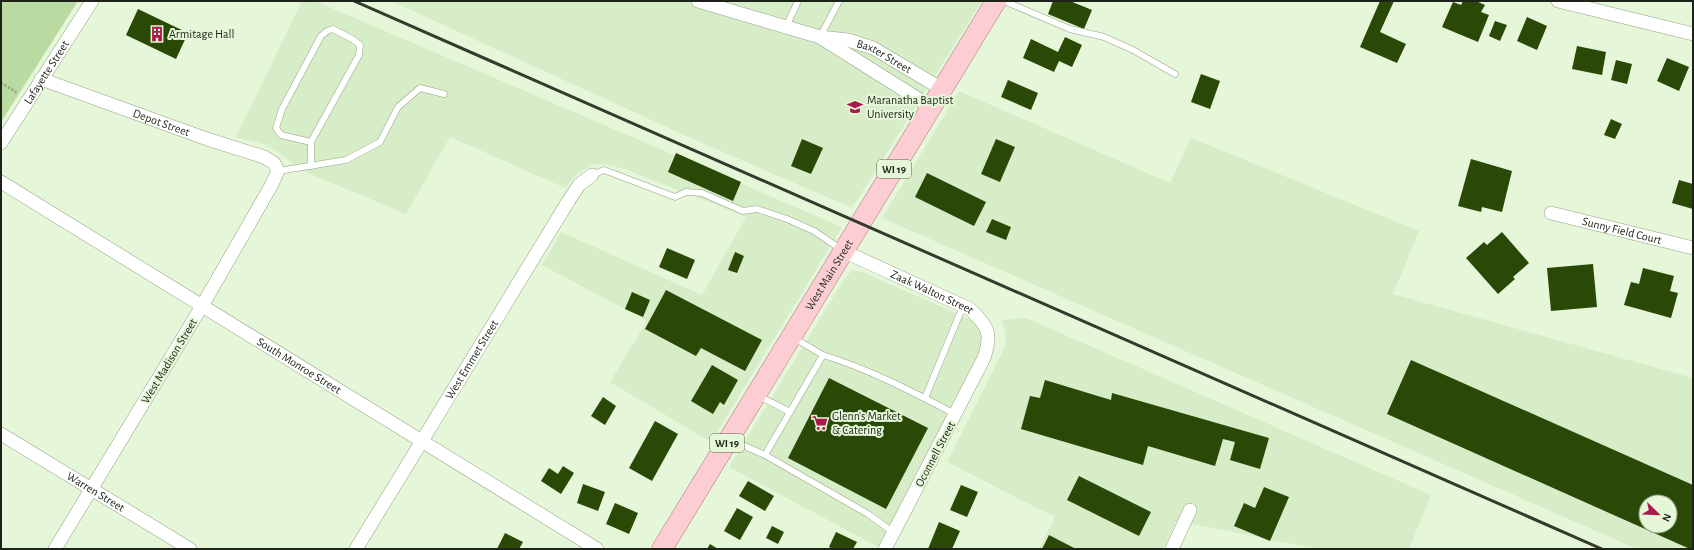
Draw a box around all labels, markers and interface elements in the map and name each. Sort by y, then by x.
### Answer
building icon: Armitage Hall [148,25,166,43]
place label: Armitage Hall [169,28,234,40]
street label: Baxter Street [855,37,914,76]
street label: Lafayette Street [22,38,71,106]
place label: Maranatha Baptist University [867,94,954,121]
school or university icon: Maranatha Baptist University [846,98,864,116]
street label: Depot Street [131,107,192,138]
road number: WI 19 [877,160,911,178]
street label: Sunny Field Court [1581,215,1663,246]
street label: West Main Street [803,237,855,312]
street label: Zaak Walton Street [889,268,977,316]
street label: West Madison Street [139,316,199,405]
street label: West Emmet Street [443,318,500,401]
street label: South Monroe Street [255,335,343,396]
place label: Glenn's Market & Catering [832,410,901,436]
supermarket icon: Glenn's Market & Catering [811,414,829,432]
street label: Oconnell Street [913,419,957,489]
road number: WI 19 [710,434,744,452]
street label: Warren Street [65,470,127,514]
north arrow [1638,494,1678,534]
text: N [1660,512,1673,523]

